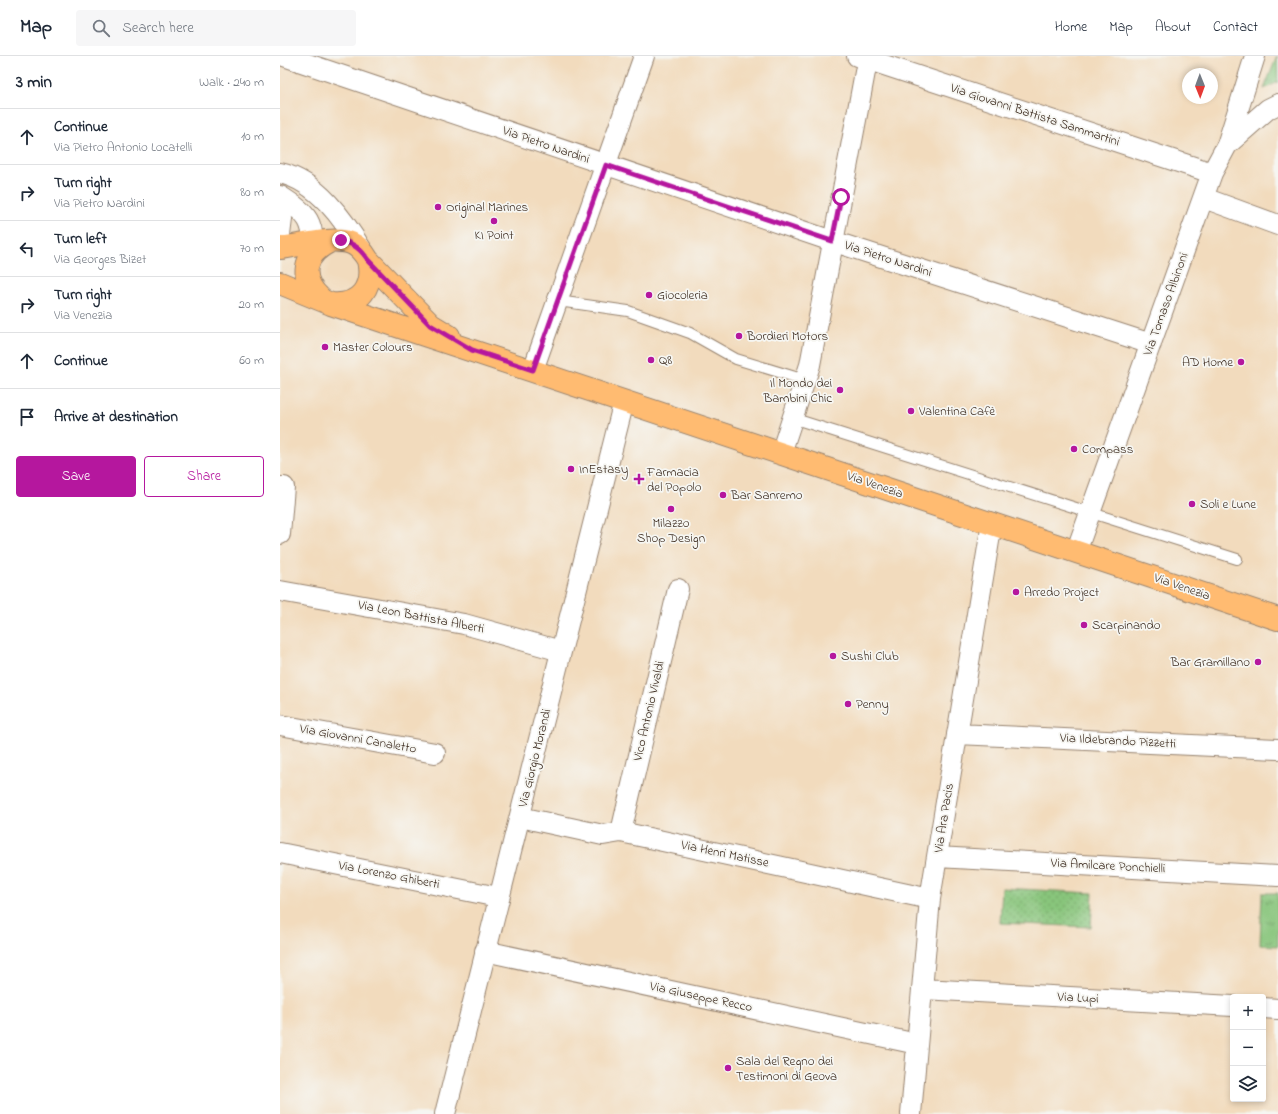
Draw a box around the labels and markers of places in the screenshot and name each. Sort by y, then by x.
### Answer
place label: Original Marines [446,198,528,218]
marker: Original Marines [433,202,443,212]
marker: KI Point [489,216,499,226]
place label: KI Point [474,226,514,245]
place label: Giocoleria [657,286,708,305]
marker: Giocoleria [644,290,654,300]
place label: Bordieri Motors [746,327,828,346]
marker: Bordieri Motors [734,331,744,341]
place label: Master Colours [333,338,413,357]
marker: Master Colours [320,342,330,352]
place label: Q8 [659,351,672,370]
place label: AD Home [1182,353,1233,372]
marker: Q8 [646,355,656,365]
marker: AD Home [1236,357,1246,367]
place label: Il Mondo dei Bambini Chic [763,374,832,408]
marker: Il Mondo dei Bambini Chic [835,385,845,395]
place label: Valentina Cafè [918,402,995,421]
marker: Valentina Cafè [906,406,916,416]
place label: Compass [1082,440,1134,459]
marker: Compass [1069,444,1079,454]
place label: InEstasy [579,460,628,480]
place label: Farmacia del Popolo [646,463,702,497]
marker: InEstasy [566,464,576,474]
marker: Farmacia del Popolo [634,474,644,484]
place label: Bar Sanremo [730,486,803,505]
marker: Bar Sanremo [718,490,728,500]
place label: Soli e Lune [1200,495,1256,514]
marker: Soli e Lune [1187,499,1197,509]
marker: Milazzo Shop Design [666,504,676,514]
place label: Milazzo Shop Design [637,514,705,549]
place label: Arredo Project [1024,583,1100,602]
marker: Arredo Project [1011,587,1021,597]
place label: Scarpinando [1092,616,1161,635]
marker: Scarpinando [1079,620,1089,630]
place label: Sushi Club [841,647,899,666]
marker: Sushi Club [828,651,838,661]
place label: Bar Gramillano [1170,653,1250,672]
marker: Bar Gramillano [1253,657,1263,667]
place label: Penny [856,695,889,715]
marker: Penny [843,699,853,709]
place label: Sala del Regno dei Testimoni di Geova [736,1052,837,1086]
marker: Sala del Regno dei Testimoni di Geova [723,1063,733,1073]

